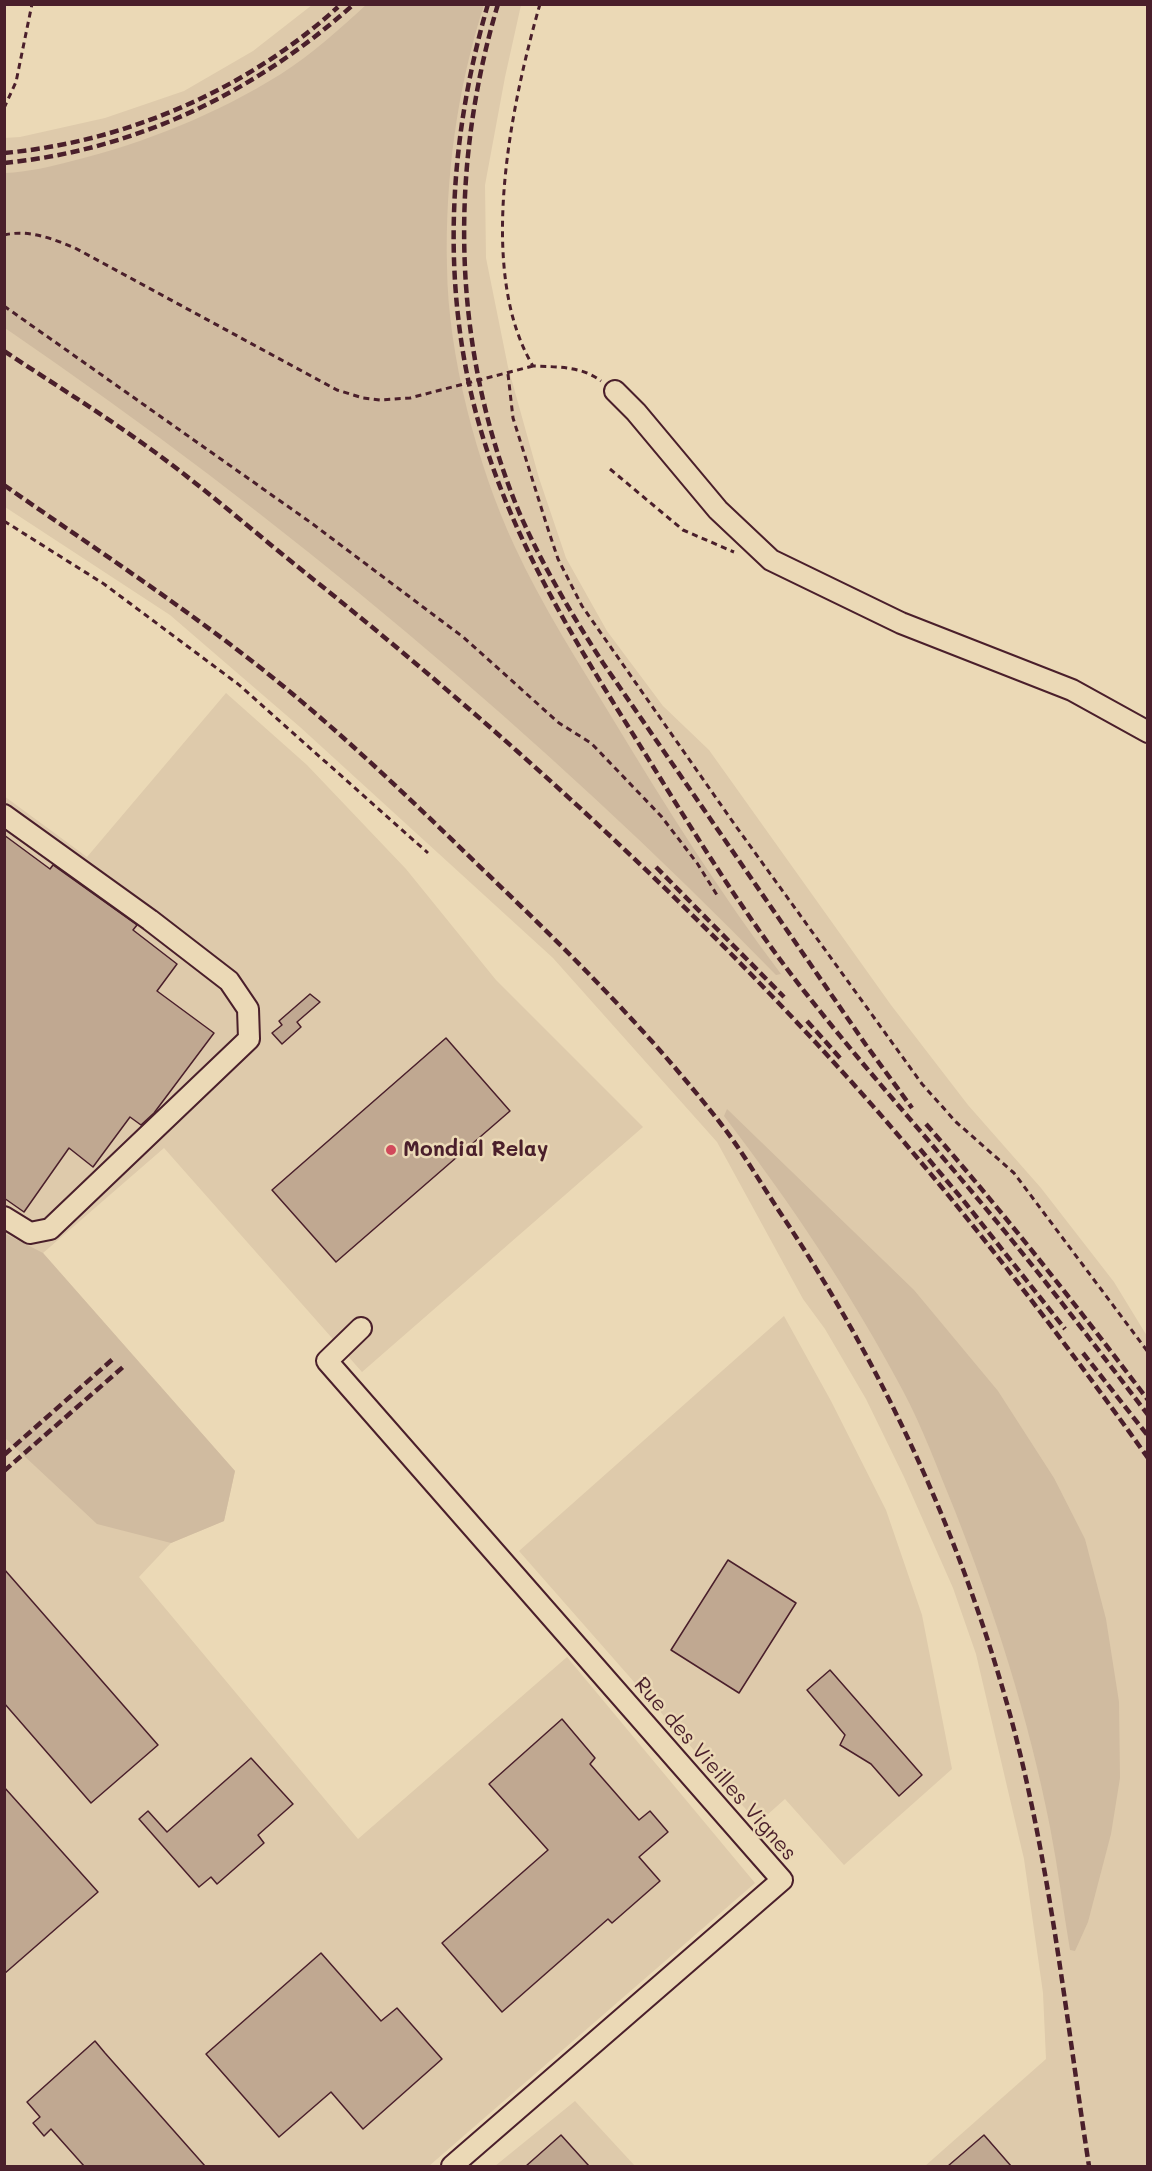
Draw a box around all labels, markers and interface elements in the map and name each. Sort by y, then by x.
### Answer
place label: Mondial Relay [403,1137,548,1163]
marker: Mondial Relay [384,1143,398,1157]
street label: Rue des Vieilles Vignes [629,1672,801,1866]

